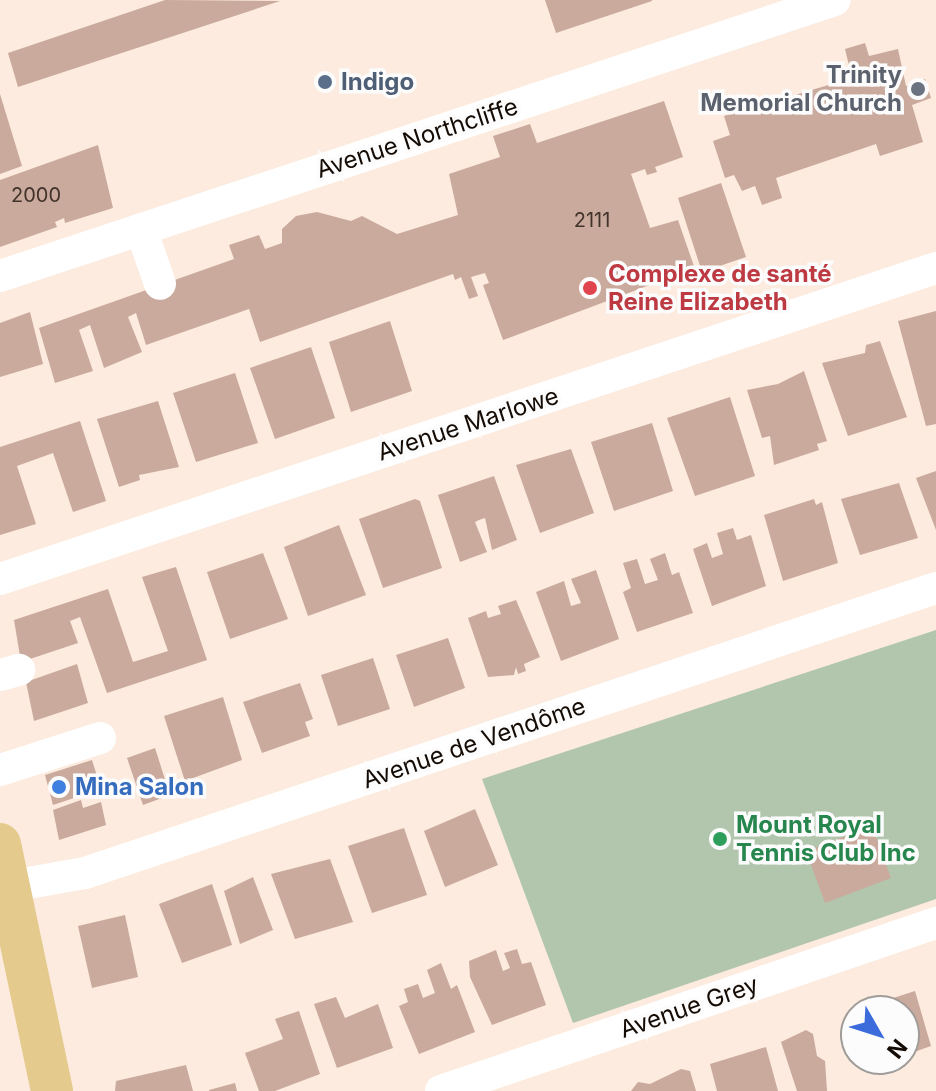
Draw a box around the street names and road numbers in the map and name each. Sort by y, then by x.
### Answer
street label: Avenue Northcliffe [312,92,522,184]
street label: Avenue Marlowe [374,381,562,467]
street label: Avenue de Vendôme [359,691,589,795]
street label: Avenue Grey [616,970,762,1044]

